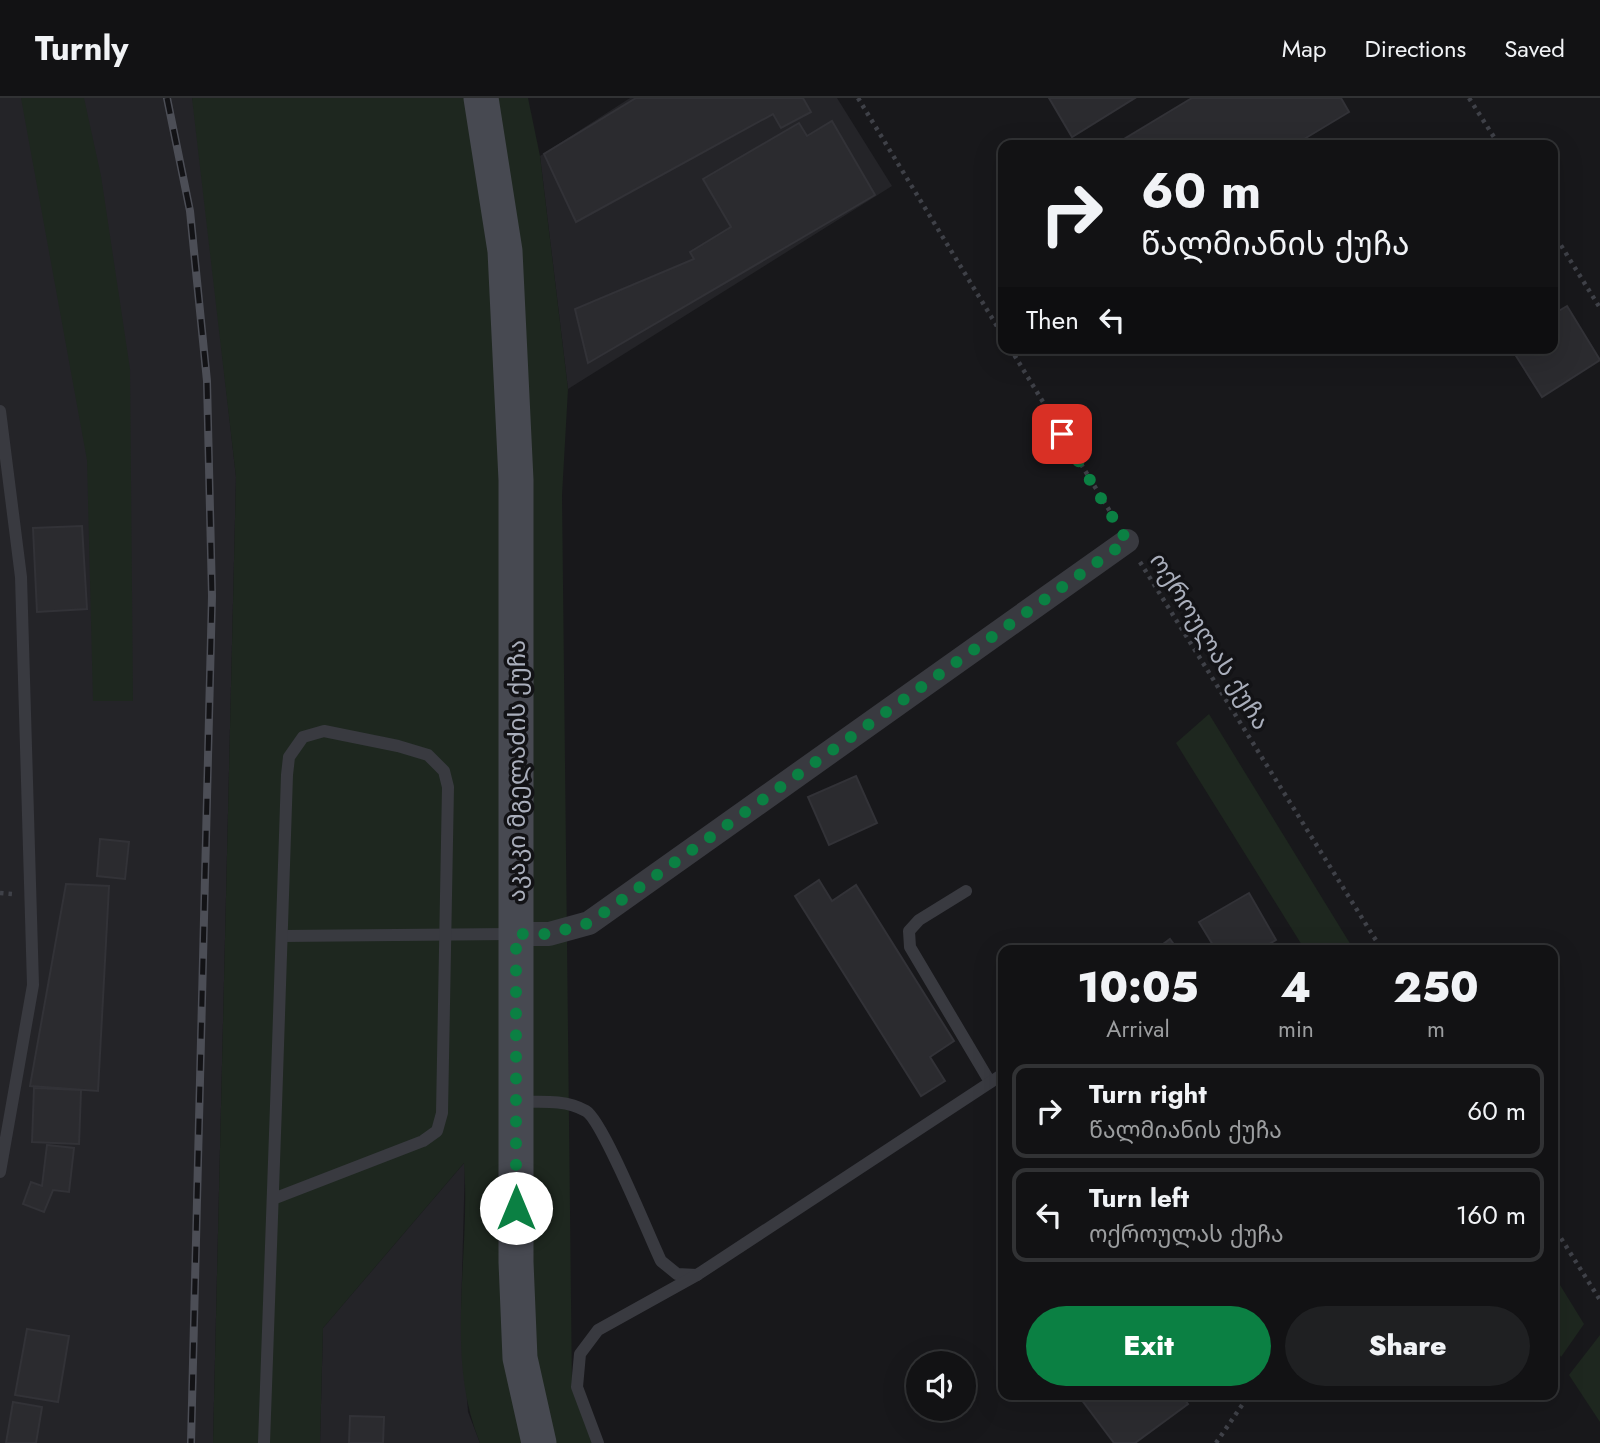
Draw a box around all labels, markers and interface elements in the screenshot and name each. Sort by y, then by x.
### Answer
text: Turnly [35,25,129,72]
text: Map [1282,31,1327,66]
text: Directions [1365,31,1466,66]
text: Saved [1504,31,1565,66]
text: 60 m [1141,156,1261,226]
icon: right [1026,168,1117,259]
text: წალმიანის ქუჩა [1141,221,1410,267]
text: Then [1026,301,1079,339]
icon: left [1093,301,1131,339]
pin [1032,404,1092,464]
icon: arrive [1043,415,1081,453]
street label: ოქროულას ქუჩა [1141,546,1279,736]
street label: აკაკი მგელაძის ქუჩა [499,640,534,902]
text: 10:05 [1077,957,1199,1018]
text: 4 [1281,957,1311,1018]
text: 250 [1393,957,1479,1018]
text: Arrival [1106,1012,1170,1046]
text: min [1278,1012,1314,1046]
text: m [1427,1012,1445,1046]
text: Turn right [1089,1075,1207,1113]
icon: right [1030,1092,1068,1130]
text: 60 m [1467,1092,1526,1130]
text: წალმიანის ქუჩა [1089,1113,1282,1147]
position arrow [479,1171,553,1245]
text: Turn left [1089,1179,1189,1217]
icon: left [1030,1196,1068,1234]
text: 160 m [1456,1196,1526,1234]
text: ოქროულას ქუჩა [1089,1217,1284,1251]
button: Exit [1026,1306,1271,1386]
button: Share [1285,1306,1530,1386]
map controls [906,1351,976,1421]
button: sound [906,1351,976,1421]

